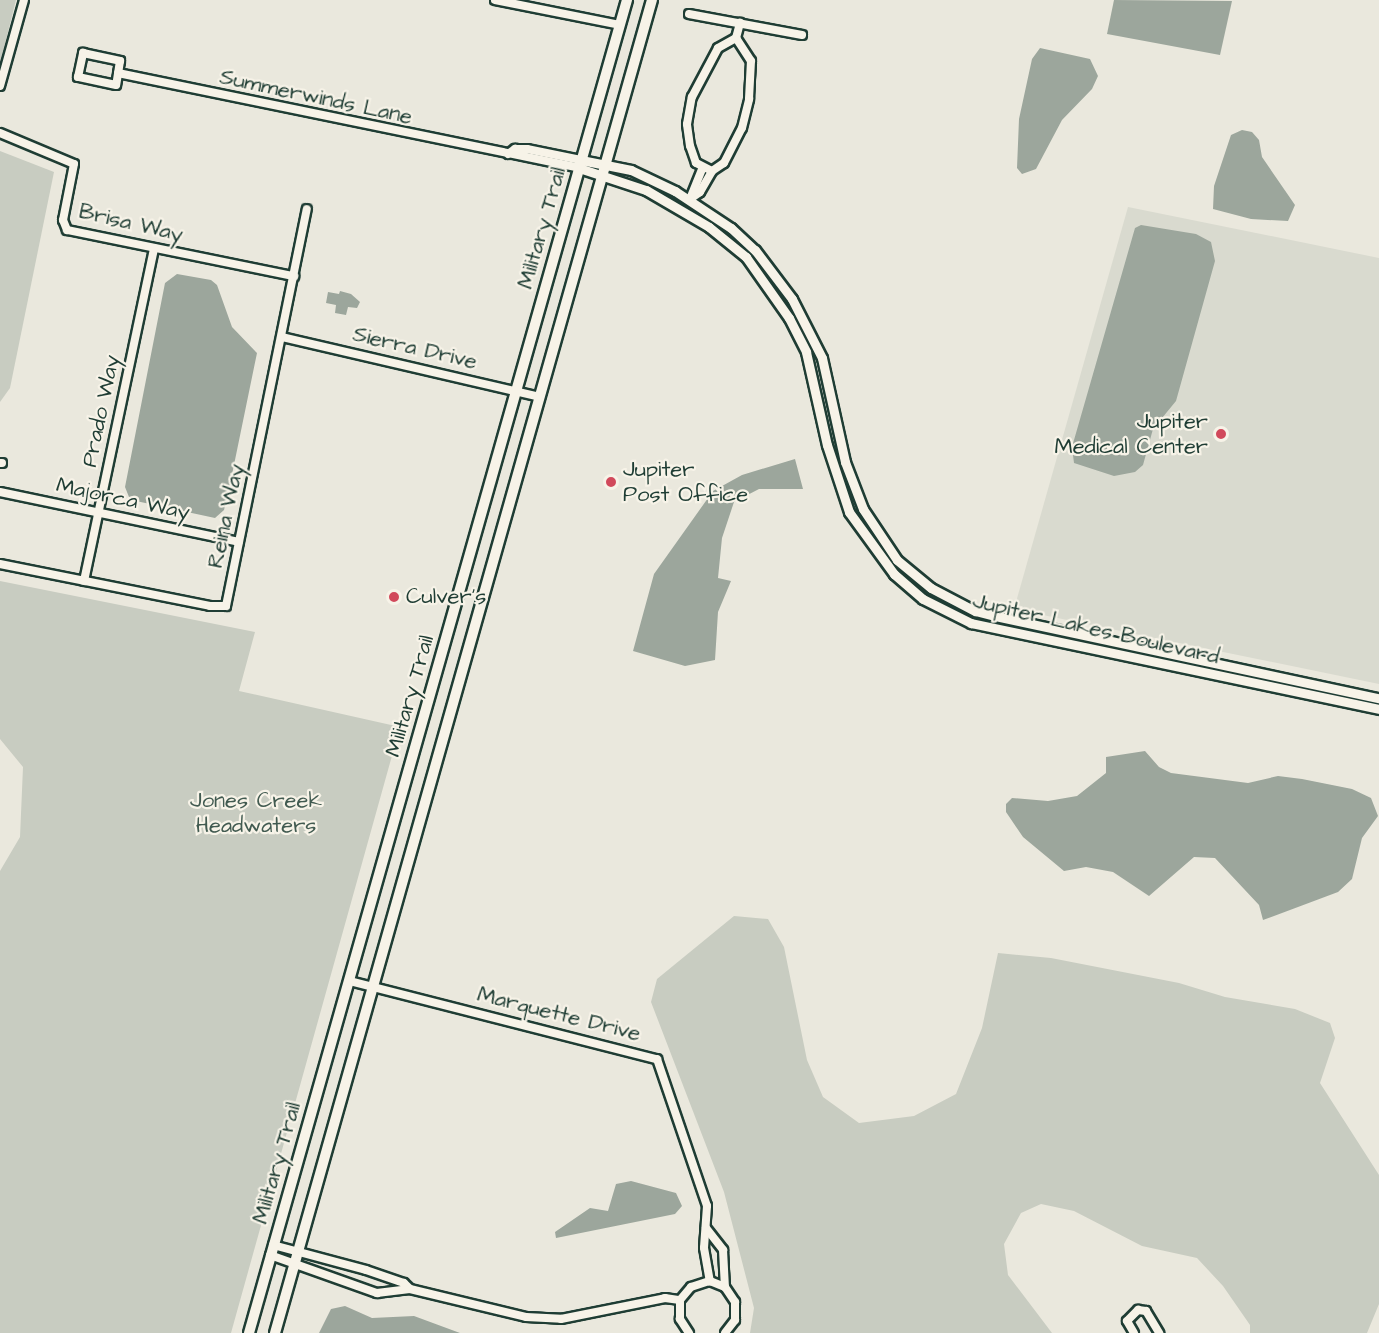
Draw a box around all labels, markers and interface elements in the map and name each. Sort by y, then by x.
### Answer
street label: Summerwinds Lane [217,64,415,130]
street label: Military Trail [512,164,572,292]
street label: Brisa Way [76,198,186,248]
street label: Sierra Drive [350,321,480,375]
street label: Prado Way [76,353,126,469]
place label: Jupiter Medical Center [1054,408,1208,460]
marker: Jupiter Medical Center [1212,425,1230,443]
place label: Jupiter Post Office [623,456,748,508]
street label: Reina Way [202,461,250,571]
street label: Majorca Way [54,472,192,526]
marker: Jupiter Post Office [604,475,618,489]
place label: Culver's [406,584,486,610]
street label: Jupiter Lakes Boulevard [970,588,1222,670]
marker: Culver's [387,590,401,604]
street label: Military Trail [380,632,440,760]
park label: Jones Creek Headwaters [190,787,322,838]
street label: Marquette Drive [475,981,643,1047]
street label: Military Trail [247,1099,307,1227]

